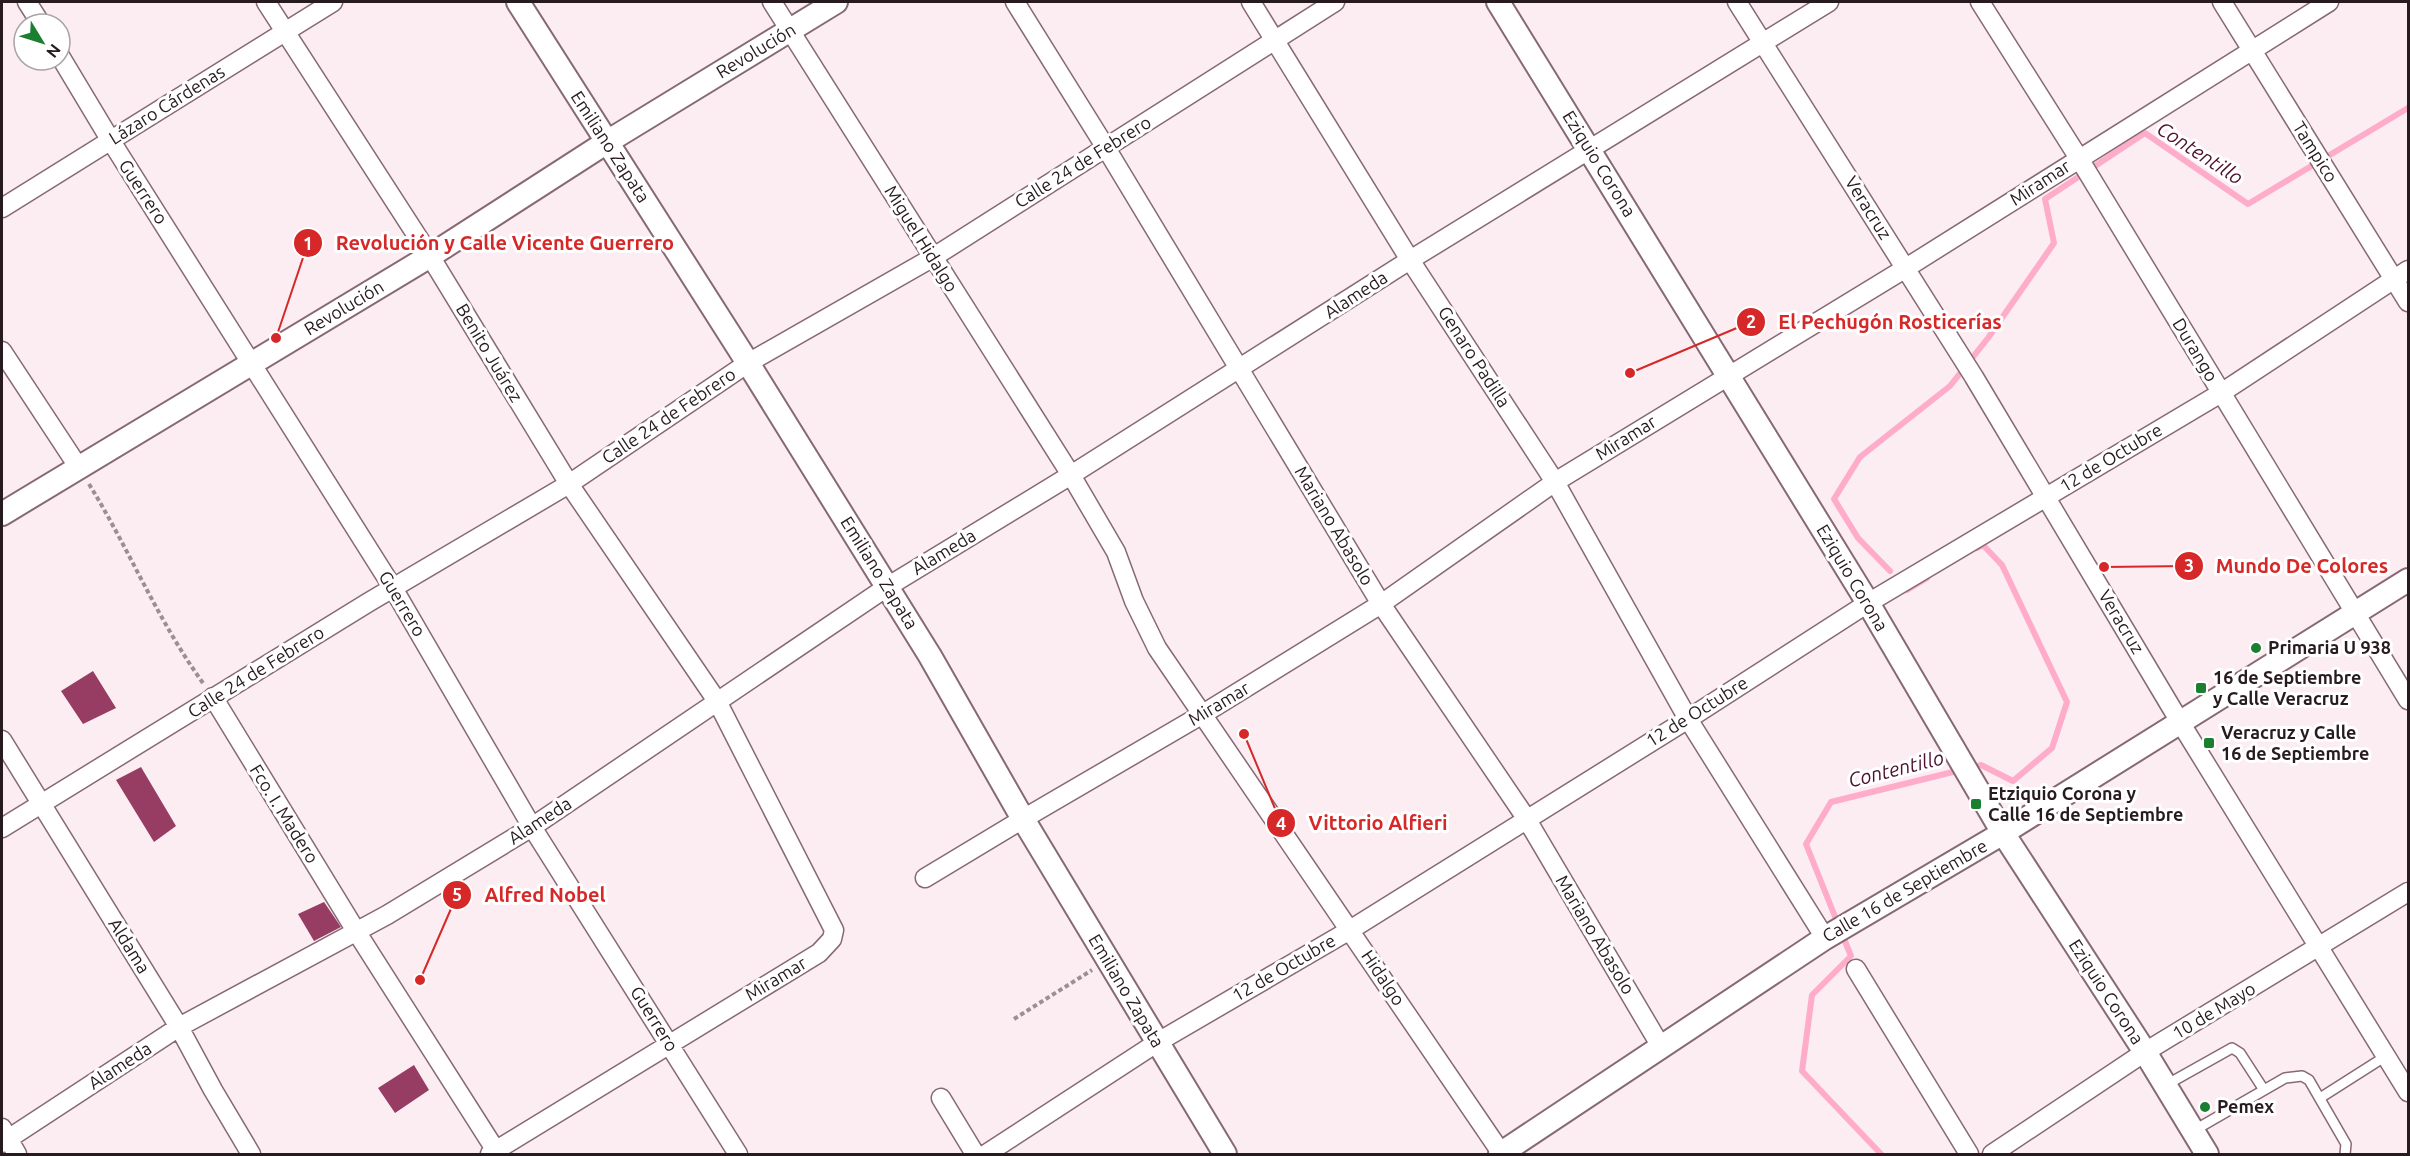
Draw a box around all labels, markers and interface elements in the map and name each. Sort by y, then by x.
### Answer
north arrow [12,12,72,72]
street label: Revolución [712,19,799,82]
text: N [43,41,65,61]
street label: Lázaro Cárdenas [105,61,228,148]
street label: Emiliano Zapata [567,87,654,206]
street label: Eziquio Corona [1559,107,1640,220]
street label: Calle 24 de Febrero [1011,111,1154,211]
water label: Contentillo [2153,116,2248,189]
street label: Tampico [2289,117,2342,186]
street label: Guerrero [116,155,172,228]
street label: Miramar [2006,155,2073,209]
street label: Veracruz [1842,172,1896,243]
street label: Miguel Hidalgo [881,182,963,295]
callout: Revolución y Calle Vicente Guerrero [293,224,686,262]
text: Revolución y Calle Vicente Guerrero [336,231,674,254]
text: 1 [303,233,313,253]
street label: Alameda [1320,266,1391,322]
street label: Revolución [300,276,387,339]
street label: Benito Juárez [453,300,527,405]
street label: Genaro Padilla [1435,302,1515,411]
callout: El Pechugón Rosticerías [1736,303,2013,341]
text: El Pechugón Rosticerías [1778,310,2002,333]
text: 2 [1746,311,1756,331]
street label: Durango [2169,314,2223,385]
street label: Calle 24 de Febrero [598,363,739,467]
street label: Miramar [1591,411,1660,464]
street label: 12 de Octubre [2056,419,2165,496]
street label: Mariano Abasolo [1291,462,1378,589]
street label: Emiliano Zapata [837,513,922,632]
street label: Eziquio Corona [1813,520,1893,634]
street label: Alameda [908,524,979,578]
callout: Mundo De Colores [2174,547,2400,585]
text: Mundo De Colores [2216,554,2388,577]
text: 3 [2184,555,2194,575]
street label: Guerrero [375,567,430,640]
street label: Veracruz [2095,586,2149,657]
street label: Calle 24 de Febrero [184,621,327,721]
place label: Primaria U 938 [2268,637,2391,657]
marker: Primaria U 938 [2249,641,2263,655]
place label: 16 de Septiembre y Calle Veracruz [2213,667,2361,708]
street label: 12 de Octubre [1642,672,1751,750]
street label: Miramar [1184,677,1253,729]
marker: 16 de Septiembre y Calle Veracruz [2194,681,2208,695]
place label: Veracruz y Calle 16 de Septiembre [2221,722,2369,763]
marker: Veracruz y Calle 16 de Septiembre [2202,736,2216,750]
water label: Contentillo [1846,745,1946,791]
street label: Fco. I. Madero [247,760,323,867]
place label: Etziquio Corona y Calle 16 de Septiembre [1988,783,2183,824]
street label: Alameda [504,792,575,848]
marker: Etziquio Corona y Calle 16 de Septiembre [1969,797,1983,811]
callout: Vittorio Alfieri [1266,804,1459,842]
text: Vittorio Alfieri [1309,811,1447,834]
text: 4 [1276,813,1286,833]
street label: Calle 16 de Septiembre [1819,835,1990,946]
street label: Mariano Abasolo [1552,871,1639,998]
callout: Alfred Nobel [442,876,618,914]
text: Alfred Nobel [484,883,606,906]
text: 5 [452,884,462,904]
street label: Aldama [105,914,154,977]
street label: 12 de Octubre [1228,929,1339,1005]
street label: Emiliano Zapata [1085,930,1169,1051]
street label: Eziquio Corona [2066,935,2148,1048]
street label: Hidalgo [1358,946,1410,1009]
street label: Miramar [741,952,810,1004]
street label: 10 de Mayo [2168,978,2259,1043]
street label: Guerrero [627,982,683,1055]
street label: Alameda [84,1037,155,1093]
place label: Pemex [2217,1096,2274,1116]
marker: Pemex [2198,1100,2212,1114]

